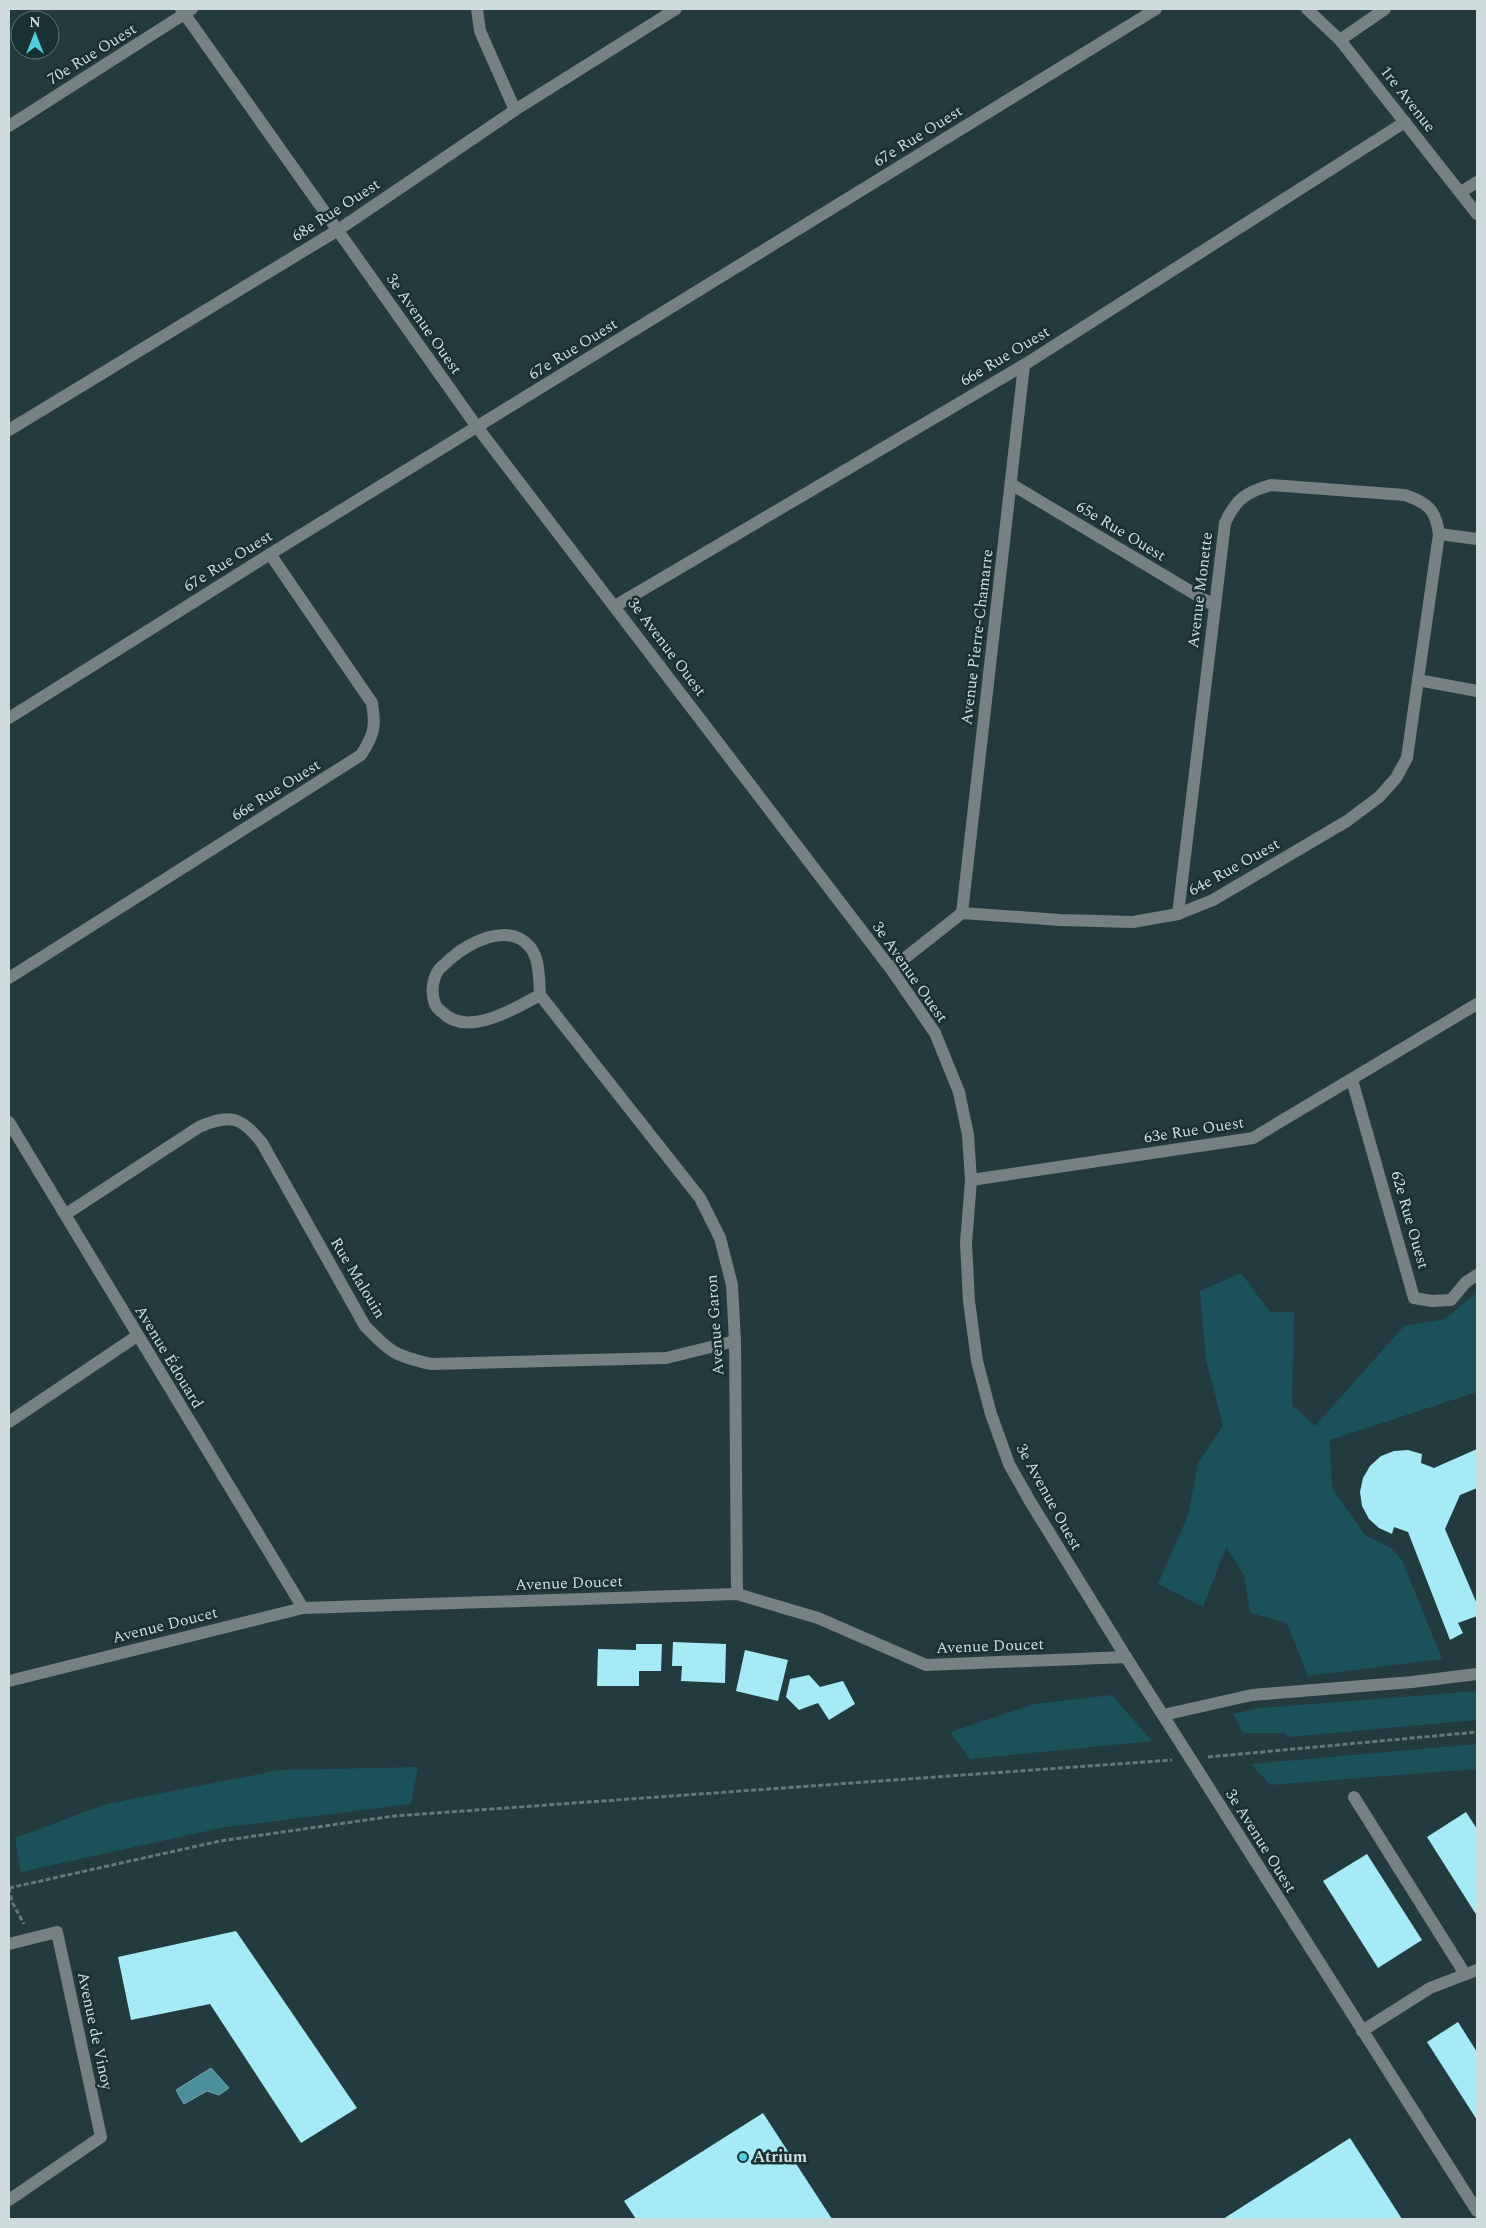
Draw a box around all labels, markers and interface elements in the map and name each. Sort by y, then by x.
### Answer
north arrow [10,10,60,60]
text: N [29,12,41,33]
street label: 70e Rue Ouest [43,17,142,91]
street label: 1re Avenue [1374,61,1442,137]
street label: 67e Rue Ouest [869,99,968,173]
street label: 68e Rue Ouest [287,172,385,248]
street label: 3e Avenue Ouest [380,269,468,380]
street label: 67e Rue Ouest [524,312,623,386]
street label: 66e Rue Ouest [955,320,1055,392]
street label: 65e Rue Ouest [1071,495,1171,567]
street label: 67e Rue Ouest [179,524,278,598]
street label: Avenue Monette [1181,531,1219,649]
street label: Avenue Pierre-Chamarre [954,548,1000,726]
street label: 3e Avenue Ouest [622,592,712,702]
street label: 66e Rue Ouest [227,753,326,827]
street label: 64e Rue Ouest [1184,832,1284,902]
street label: 3e Avenue Ouest [866,917,954,1028]
street label: 63e Rue Ouest [1142,1110,1246,1150]
street label: 62e Rue Ouest [1385,1168,1436,1272]
street label: Rue Malouin [324,1233,392,1323]
street label: Avenue Garon [699,1274,731,1376]
street label: Avenue Édouard [129,1301,209,1413]
street label: 3e Avenue Ouest [1010,1439,1088,1555]
street label: Avenue Doucet [515,1569,624,1597]
street label: Avenue Doucet [110,1600,221,1650]
street label: Avenue Doucet [936,1632,1045,1660]
street label: 3e Avenue Ouest [1219,1784,1303,1898]
street label: Avenue de Vinoy [71,1970,119,2093]
place label: Atrium [753,2145,808,2169]
marker: Atrium [737,2151,749,2163]

